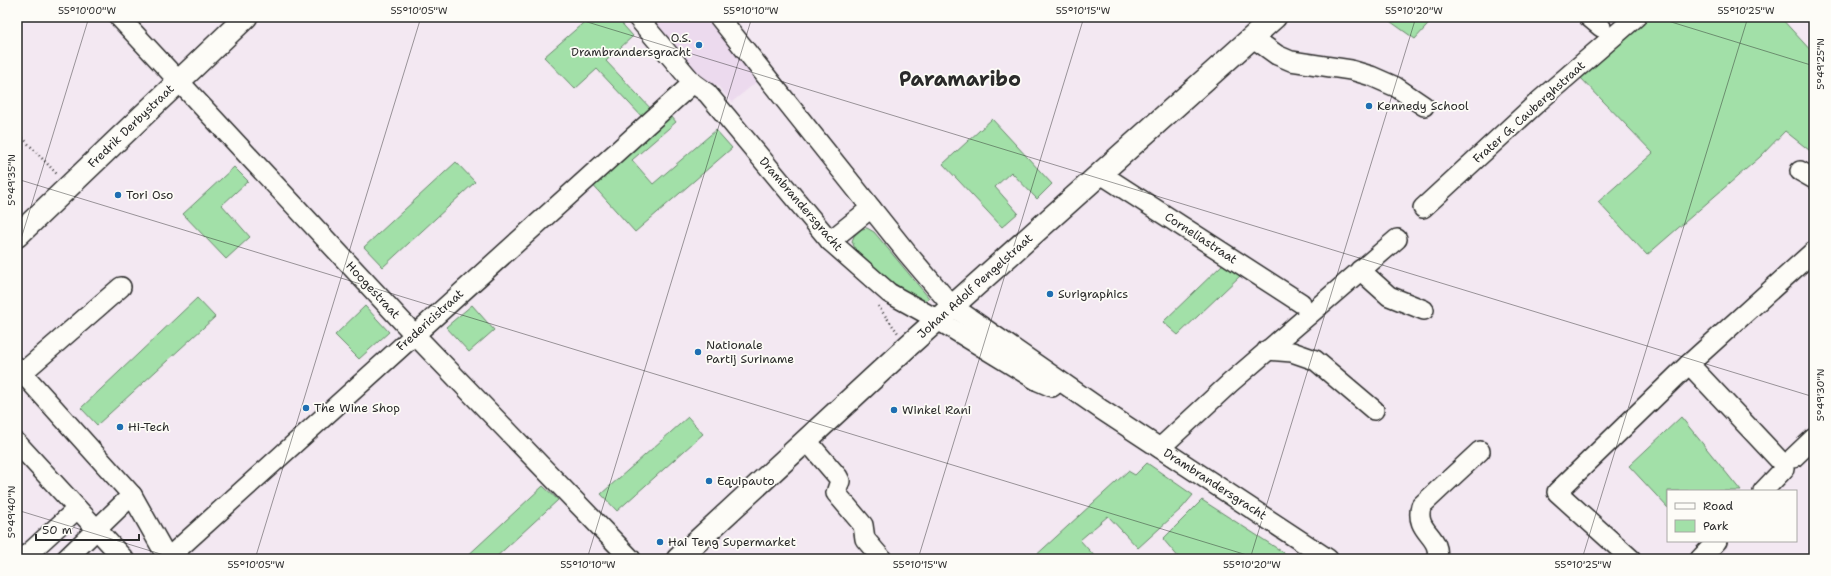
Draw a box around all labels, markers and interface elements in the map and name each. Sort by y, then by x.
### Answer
text: 55°10'00"W [58,4,116,17]
text: 55°10'05"W [390,4,448,17]
text: 55°10'10"W [723,4,779,17]
text: 55°10'15"W [1056,4,1111,17]
text: 55°10'20"W [1385,4,1443,17]
text: 55°10'25"W [1717,4,1775,17]
place label: O.S. Drambrandersgracht [571,30,691,60]
text: 5°49'25"N [1814,38,1827,90]
marker: O.S. Drambrandersgracht [694,40,704,50]
street label: Frater G. Cauberghstraat [1469,57,1589,167]
district label: Paramaribo [899,66,1021,92]
street label: Fredrik Derbystraat [84,81,178,171]
place label: Kennedy School [1377,98,1469,114]
marker: Kennedy School [1364,101,1374,111]
text: 5°49'35"N [5,154,18,206]
street label: Drambrandersgracht [756,154,846,254]
place label: Tori Oso [126,187,173,203]
marker: Tori Oso [113,190,123,200]
street label: Corneliastraat [1162,209,1240,267]
street label: Johan Adolf Pengelstraat [914,230,1036,342]
street label: Hoogestraat [342,258,404,322]
street label: Fredericistraat [393,286,467,354]
place label: Surigraphics [1058,286,1128,302]
marker: Surigraphics [1045,289,1055,299]
place label: Nationale Partij Suriname [706,337,794,367]
marker: Nationale Partij Suriname [693,347,703,357]
text: 5°49'30"N [1814,369,1827,421]
place label: The Wine Shop [314,400,400,416]
place label: Winkel Rani [902,402,971,418]
marker: The Wine Shop [301,403,311,413]
marker: Winkel Rani [889,405,899,415]
place label: Hi-Tech [128,419,169,435]
marker: Hi-Tech [115,422,125,432]
street label: Drambrandersgracht [1160,445,1270,523]
place label: Equipauto [717,473,775,489]
marker: Equipauto [704,476,714,486]
text: 5°49'40"N [5,486,18,538]
legend [1667,490,1797,542]
text: Road [1703,498,1734,514]
scale bar [36,516,139,542]
text: Park [1703,518,1729,534]
text: 50 m [42,522,72,538]
place label: Hai Teng Supermarket [668,534,796,550]
marker: Hai Teng Supermarket [655,537,665,547]
text: 55°10'05"W [227,558,285,571]
text: 55°10'10"W [560,558,616,571]
text: 55°10'15"W [893,558,948,571]
text: 55°10'20"W [1223,558,1281,571]
text: 55°10'25"W [1554,558,1612,571]

